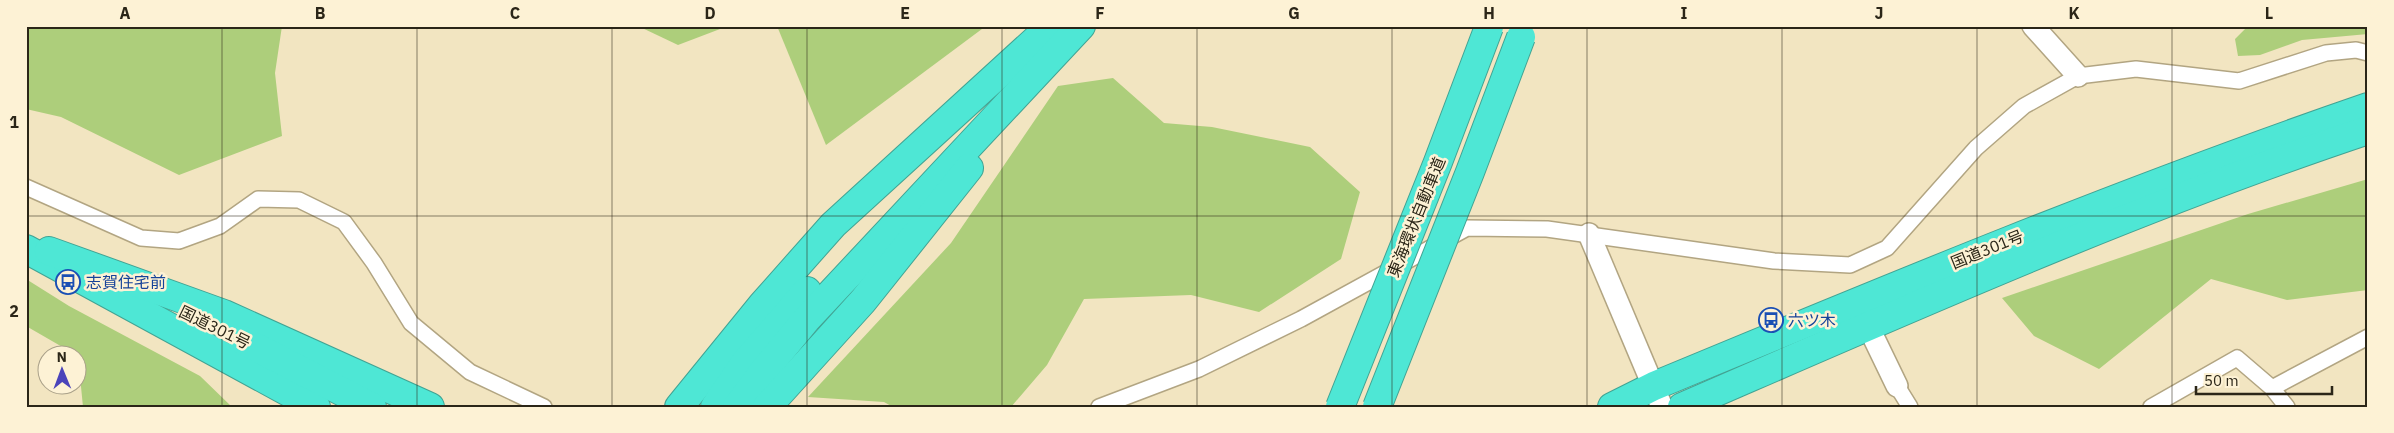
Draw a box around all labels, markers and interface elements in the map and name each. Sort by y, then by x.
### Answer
text: A [120,3,131,23]
text: B [315,3,326,23]
text: C [510,3,520,23]
text: D [704,3,716,23]
text: E [900,3,910,23]
text: F [1095,3,1105,23]
text: G [1288,3,1300,23]
text: H [1483,3,1495,23]
text: I [1681,3,1688,23]
text: J [1875,3,1883,23]
text: K [2068,3,2080,23]
text: L [2265,3,2273,23]
text: 1 [9,112,19,132]
street label: 東海環状自動車道 [1383,154,1449,280]
street label: 国道301号 [1948,225,2026,273]
bus stop icon: 志賀住宅前 [55,269,81,295]
place label: 志賀住宅前 [86,272,166,292]
text: 2 [9,301,19,321]
street label: 国道301号 [176,301,254,353]
bus stop icon: 六ツ木 [1758,307,1784,333]
place label: 六ツ木 [1788,310,1836,330]
north arrow [38,346,88,396]
text: N [57,348,67,366]
scale bar [2196,363,2333,395]
text: 50 m [2204,371,2239,390]

